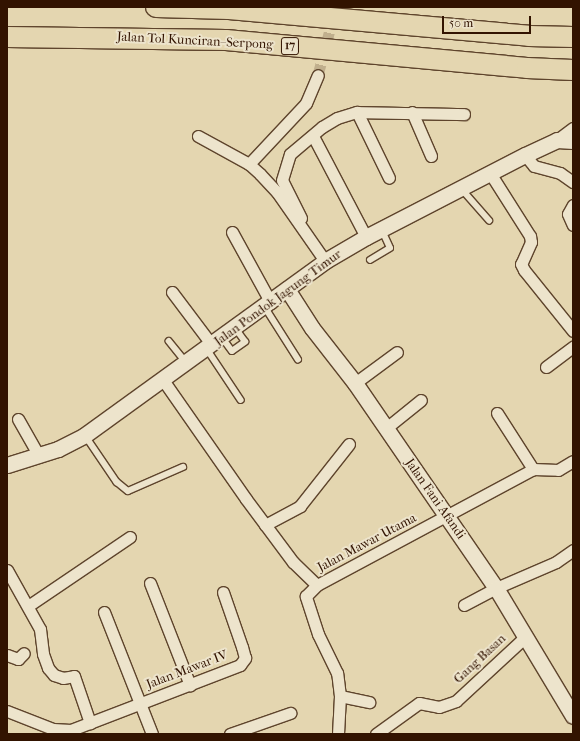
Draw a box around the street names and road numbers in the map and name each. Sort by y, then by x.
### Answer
street label: Jalan Tol Kunciran–Serpong [116,29,274,53]
road number: 17 [280,36,300,56]
street label: Jalan Pondok Jagung Timur [211,247,345,349]
street label: Jalan Fani Afandi [401,456,469,542]
street label: Jalan Mawar Utama [315,510,419,576]
street label: Gang Basan [451,631,509,687]
street label: Jalan Mawar IV [144,647,230,693]

